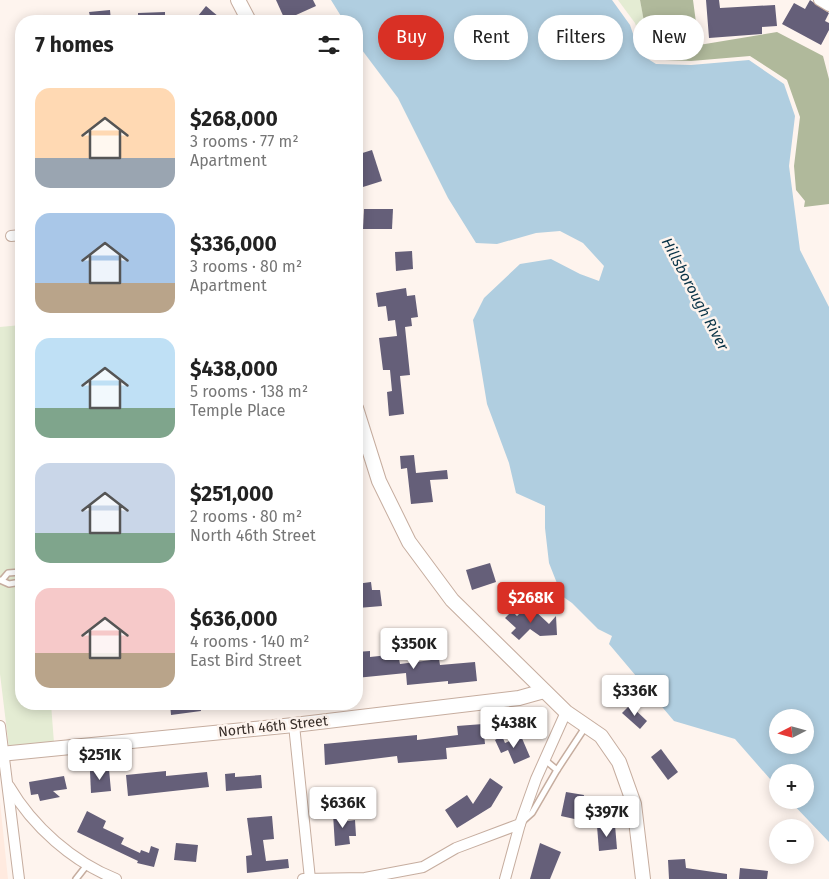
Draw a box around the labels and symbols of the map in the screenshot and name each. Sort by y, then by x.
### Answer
water label: Hillsborough River [658,235,733,355]
pin: $268K [496,582,566,624]
pin: $350K [379,628,449,670]
pin: $336K [600,674,670,717]
pin: $438K [479,706,549,749]
north arrow [769,709,814,754]
street label: North 46th Street [217,712,330,741]
pin: $251K [65,738,135,781]
pin: $636K [308,786,378,829]
pin: $397K [572,796,642,838]

